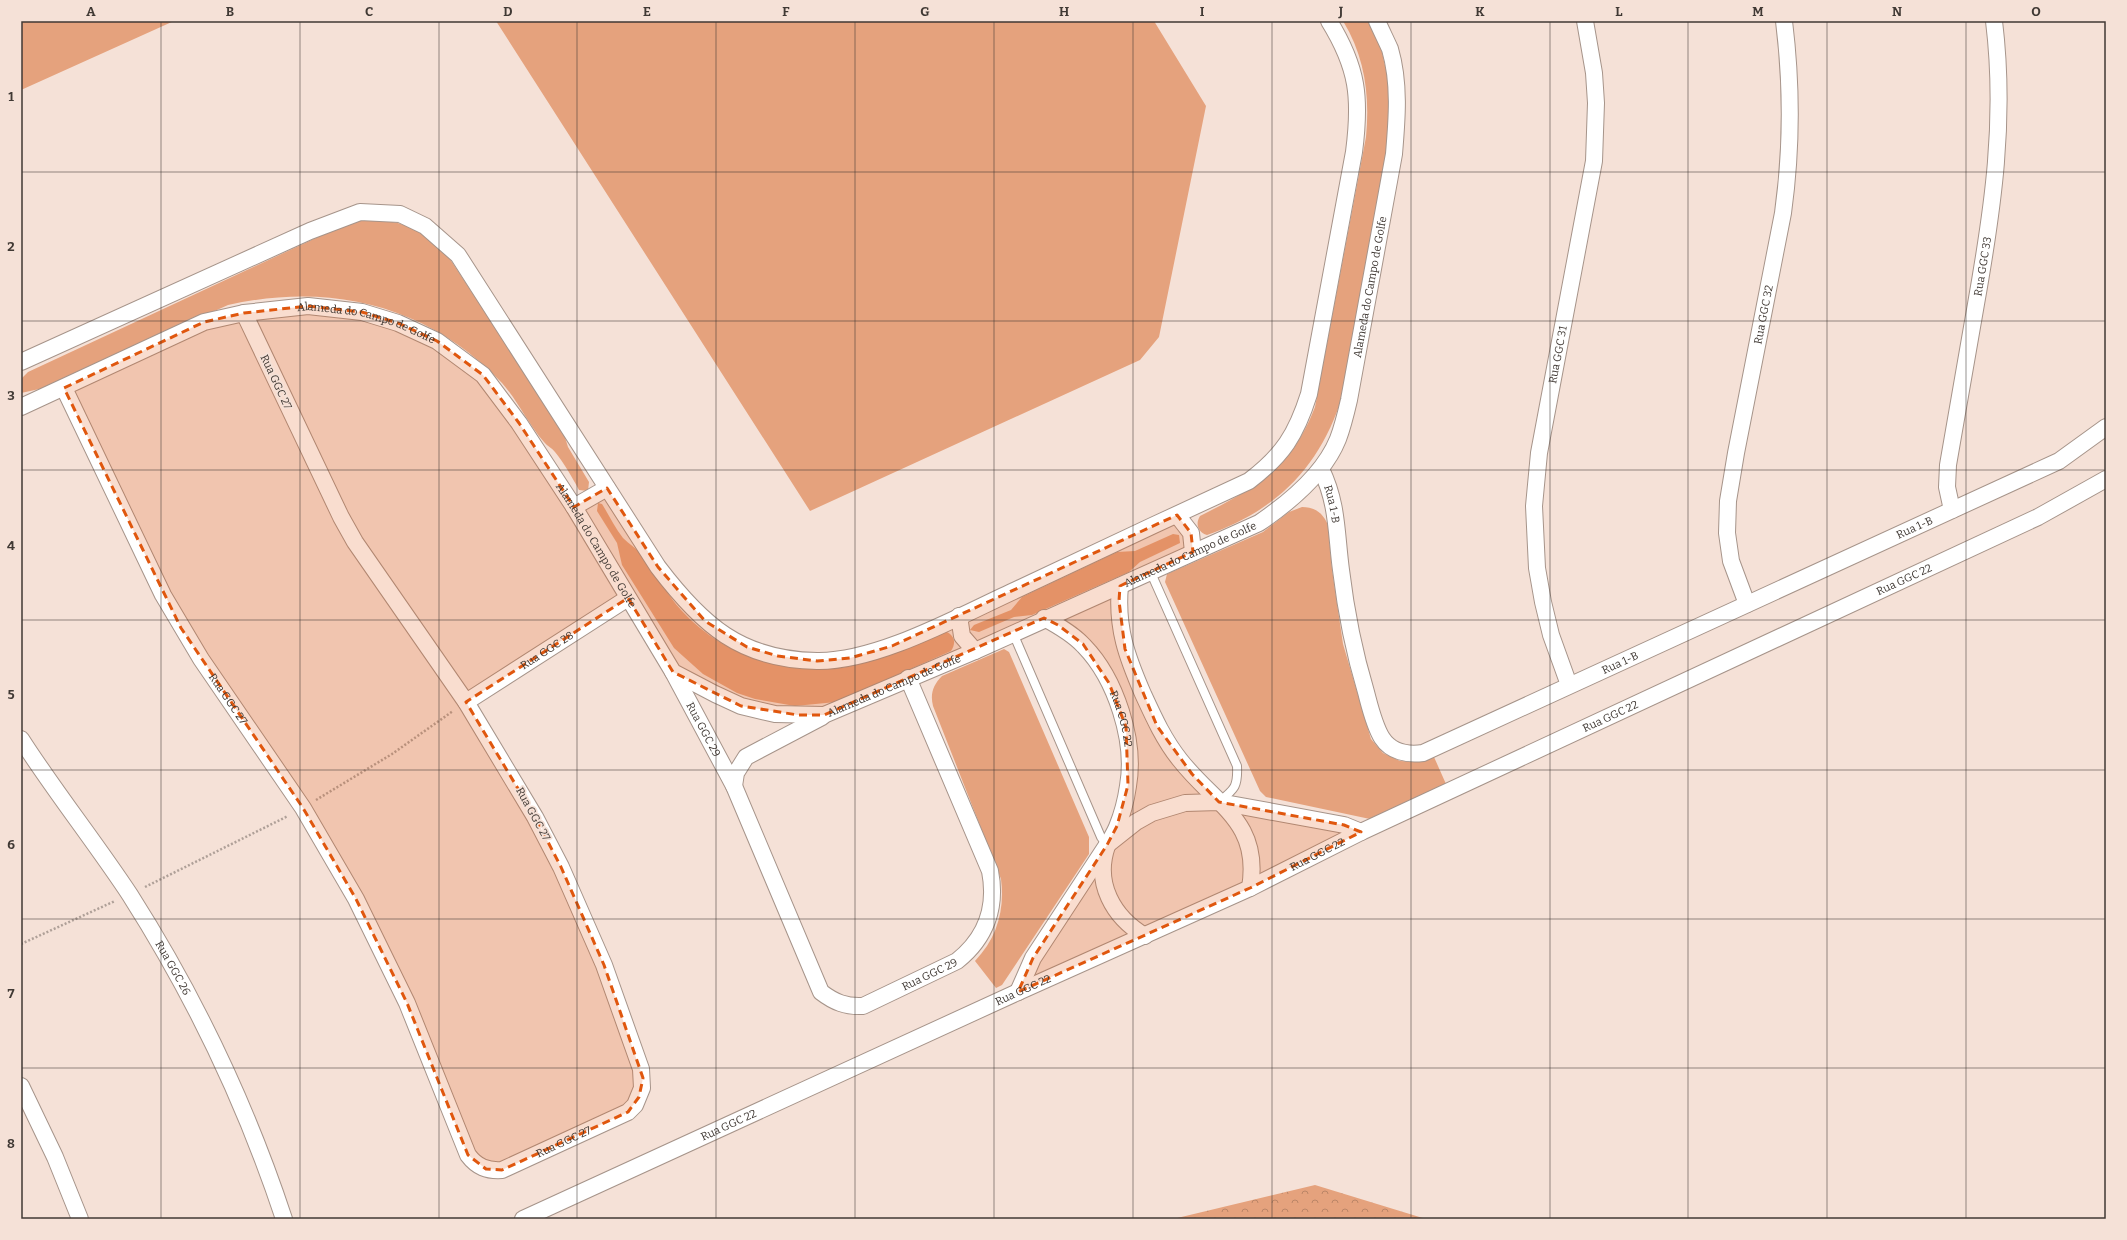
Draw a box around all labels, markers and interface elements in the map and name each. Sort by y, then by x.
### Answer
text: A [86,4,96,19]
text: B [226,4,234,19]
text: C [365,4,373,19]
text: D [503,4,513,19]
text: E [643,4,651,19]
text: F [782,4,790,19]
text: G [920,4,930,19]
text: H [1059,4,1069,19]
text: I [1200,4,1205,19]
text: J [1338,4,1344,19]
text: K [1475,4,1485,19]
text: L [1615,4,1623,19]
text: M [1752,4,1764,19]
text: N [1892,4,1902,19]
text: O [2031,4,2041,19]
text: 1 [8,89,14,104]
street label: Alameda do Campo de Golfe [1350,215,1389,359]
street label: Rua GGC 33 [1971,236,1994,297]
text: 2 [7,239,15,254]
street label: Rua GGC 32 [1751,284,1775,345]
street label: Alameda do Campo de Golfe [296,300,438,346]
street label: Rua GGC 31 [1546,324,1569,385]
street label: Rua GGC 27 [258,353,295,412]
text: 3 [7,388,15,403]
street label: Alameda do Campo de Golfe [554,480,639,610]
street label: Rua 1-B [1322,483,1343,524]
street label: Rua 1-B [1894,513,1935,541]
street label: Alameda do Campo de Golfe [1122,519,1258,589]
text: 4 [7,538,15,553]
street label: Rua GGC 22 [1874,561,1934,598]
street label: Rua GGC 28 [518,628,576,672]
street label: Rua 1-B [1600,649,1640,677]
street label: Alameda do Campo de Golfe [825,651,962,719]
street label: Rua GGC 27 [206,671,250,727]
text: 5 [7,687,15,702]
street label: Rua CGC 22 [1107,688,1135,748]
street label: Rua GGC 22 [1580,698,1640,735]
street label: Rua GGC 29 [684,700,724,759]
street label: Rua GGC 27 [513,785,553,843]
street label: Rua GGC 22 [1288,835,1347,873]
text: 6 [7,837,15,852]
street label: Rua GGC 26 [153,938,194,997]
street label: Rua GGC 29 [900,955,959,993]
street label: Rua GGC 22 [993,972,1053,1008]
text: 7 [8,986,15,1001]
street label: Rua GGC 22 [699,1106,758,1143]
street label: Rua GGC 27 [534,1123,593,1160]
text: 8 [7,1136,15,1151]

